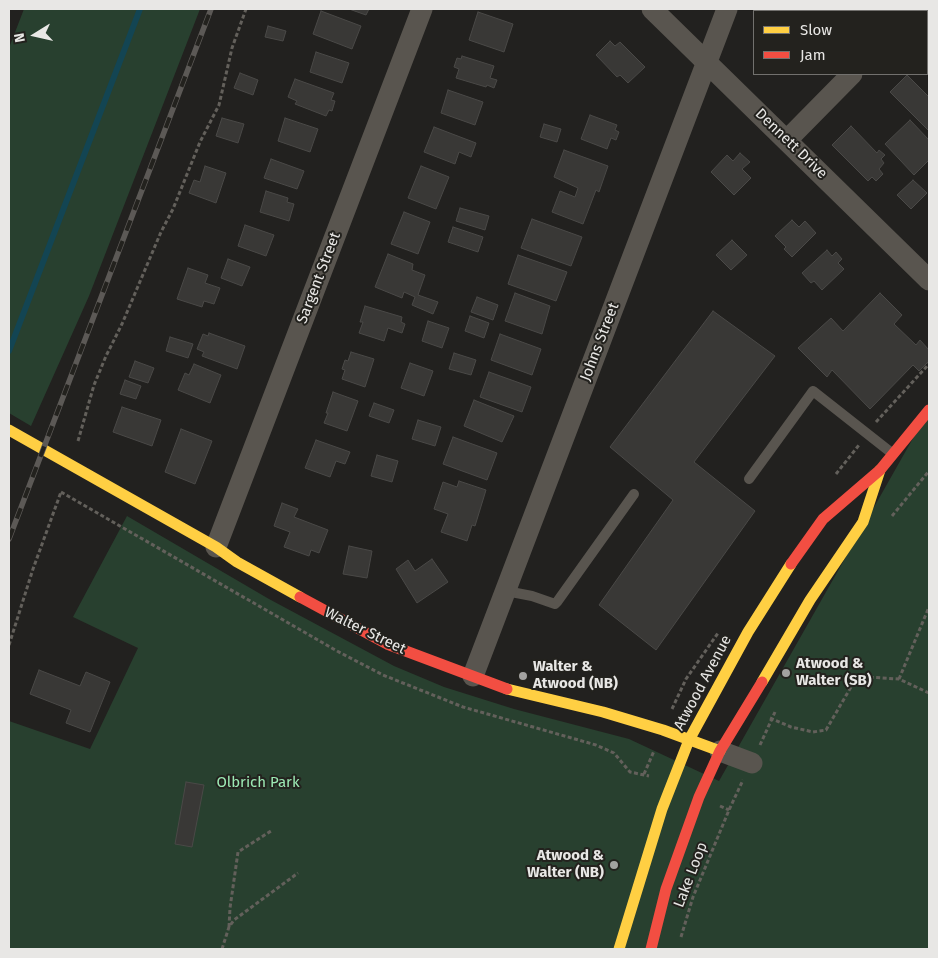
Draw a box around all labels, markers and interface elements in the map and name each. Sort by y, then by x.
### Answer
north arrow [10,10,60,60]
legend [753,10,928,75]
text: Slow [800,21,832,39]
text: N [11,32,29,44]
text: Jam [800,46,826,64]
street label: Dennett Drive [751,105,831,183]
street label: Sargent Street [293,230,345,326]
street label: Johns Street [577,300,623,384]
street label: Walter Street [321,604,409,658]
street label: Atwood Avenue [670,632,736,734]
place label: Atwood & Walter (SB) [796,655,872,690]
place label: Walter & Atwood (NB) [533,658,618,693]
marker: Atwood & Walter (SB) [780,667,792,679]
marker: Walter & Atwood (NB) [517,670,529,682]
park label: Olbrich Park [216,774,300,792]
street label: Lake Loop [670,840,712,910]
place label: Atwood & Walter (NB) [527,847,604,882]
marker: Atwood & Walter (NB) [608,859,620,871]

